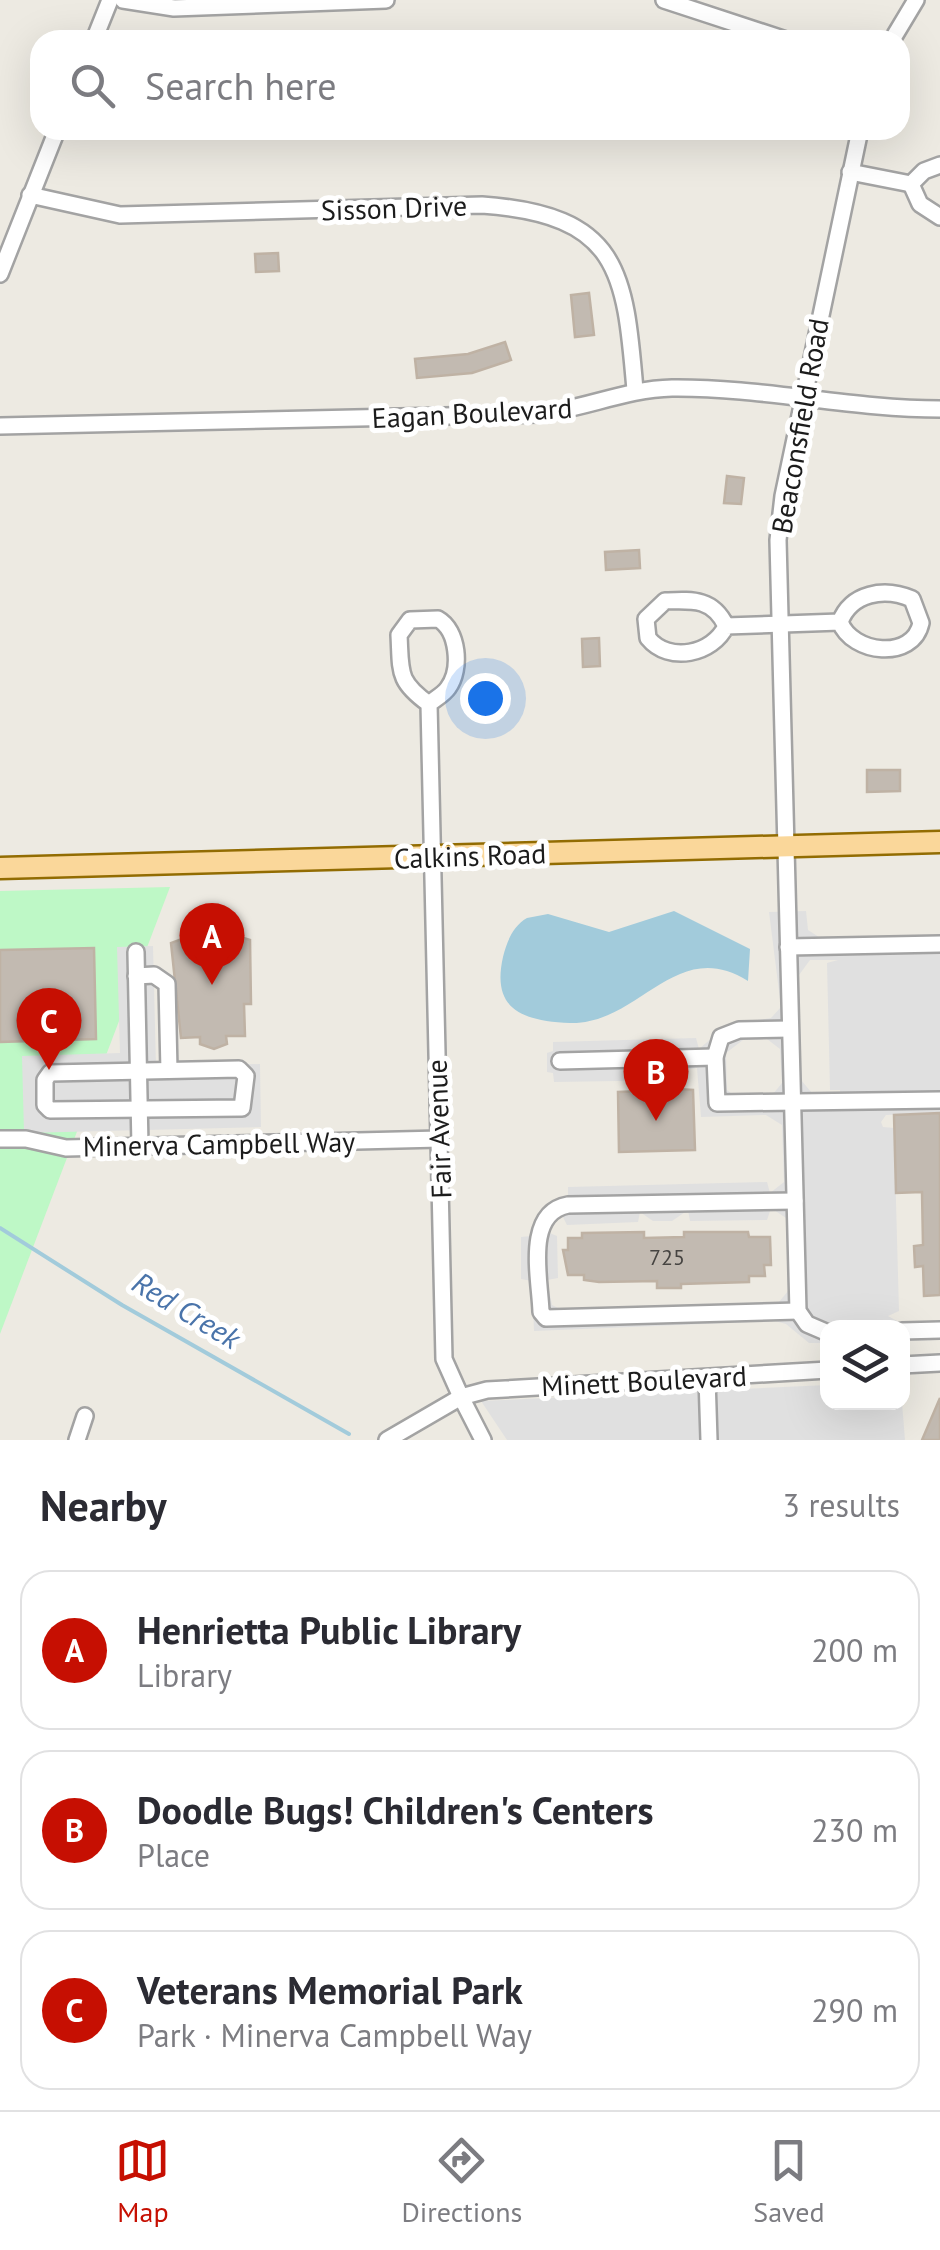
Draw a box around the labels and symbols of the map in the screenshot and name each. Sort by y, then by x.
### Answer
street label: Sisson Drive [320,186,468,229]
street label: Beaconsfield Road [762,315,837,536]
street label: Eagan Boulevard [371,389,573,436]
your location [460,673,511,724]
street label: Calkins Road [393,834,547,877]
pin: A [180,902,244,985]
pin: C [17,988,82,1070]
pin: B [624,1038,688,1121]
street label: Fair Avenue [418,1059,459,1199]
street label: Minerva Campbell Way [82,1123,356,1164]
house number: 725 [649,1243,685,1271]
water label: Red Creek [126,1262,249,1358]
street label: Minett Boulevard [540,1357,748,1404]

